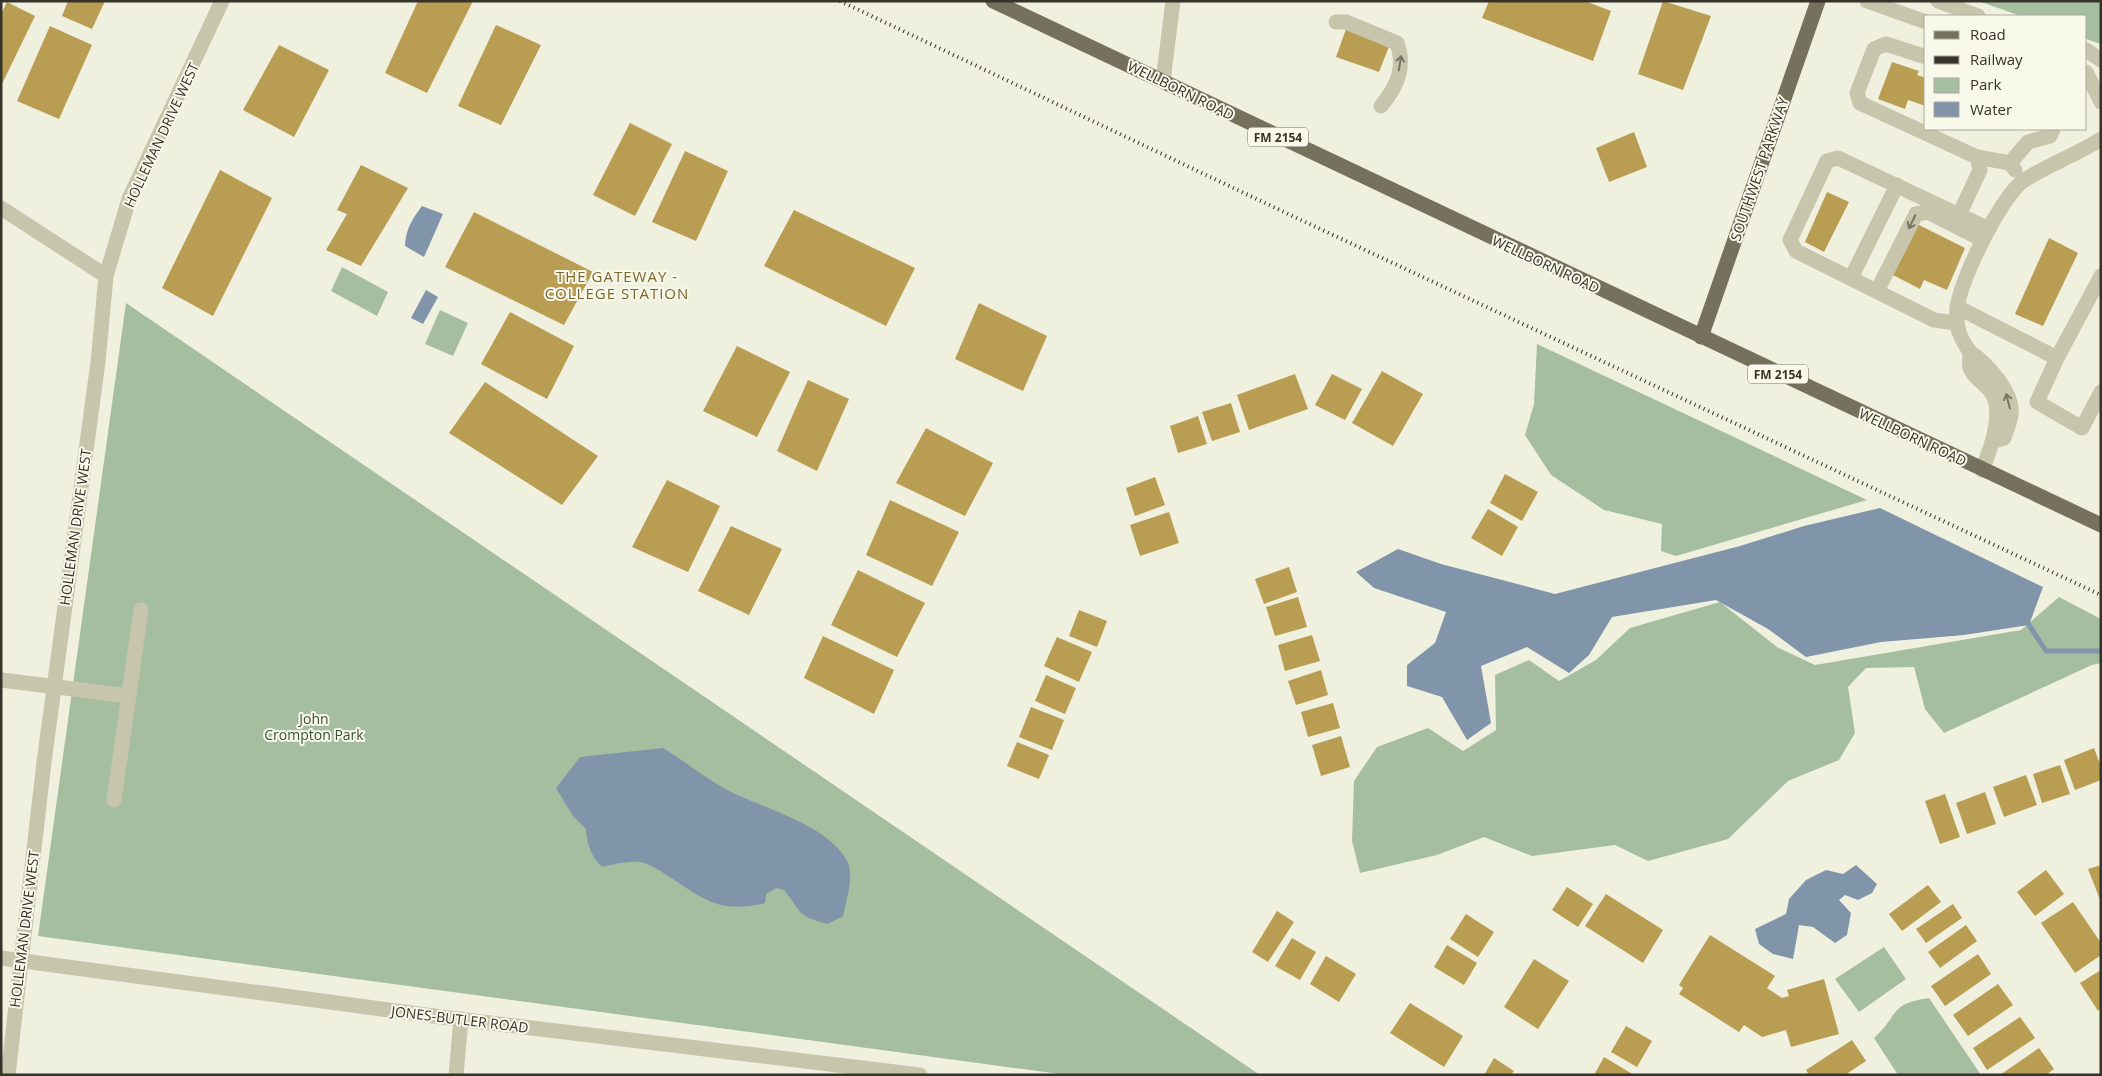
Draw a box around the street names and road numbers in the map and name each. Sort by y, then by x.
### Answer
street label: WELLBORN ROAD [1124,56,1238,124]
street label: HOLLEMAN DRIVE WEST [119,59,203,211]
street label: SOUTHWEST PARKWAY [1725,95,1793,243]
road number: FM 2154 [1248,128,1308,146]
street label: WELLBORN ROAD [1489,231,1603,297]
road number: FM 2154 [1748,364,1808,384]
street label: WELLBORN ROAD [1856,404,1970,470]
street label: HOLLEMAN DRIVE WEST [55,447,95,606]
street label: HOLLEMAN DRIVE WEST [5,849,43,1008]
street label: JONES-BUTLER ROAD [388,1001,530,1037]

